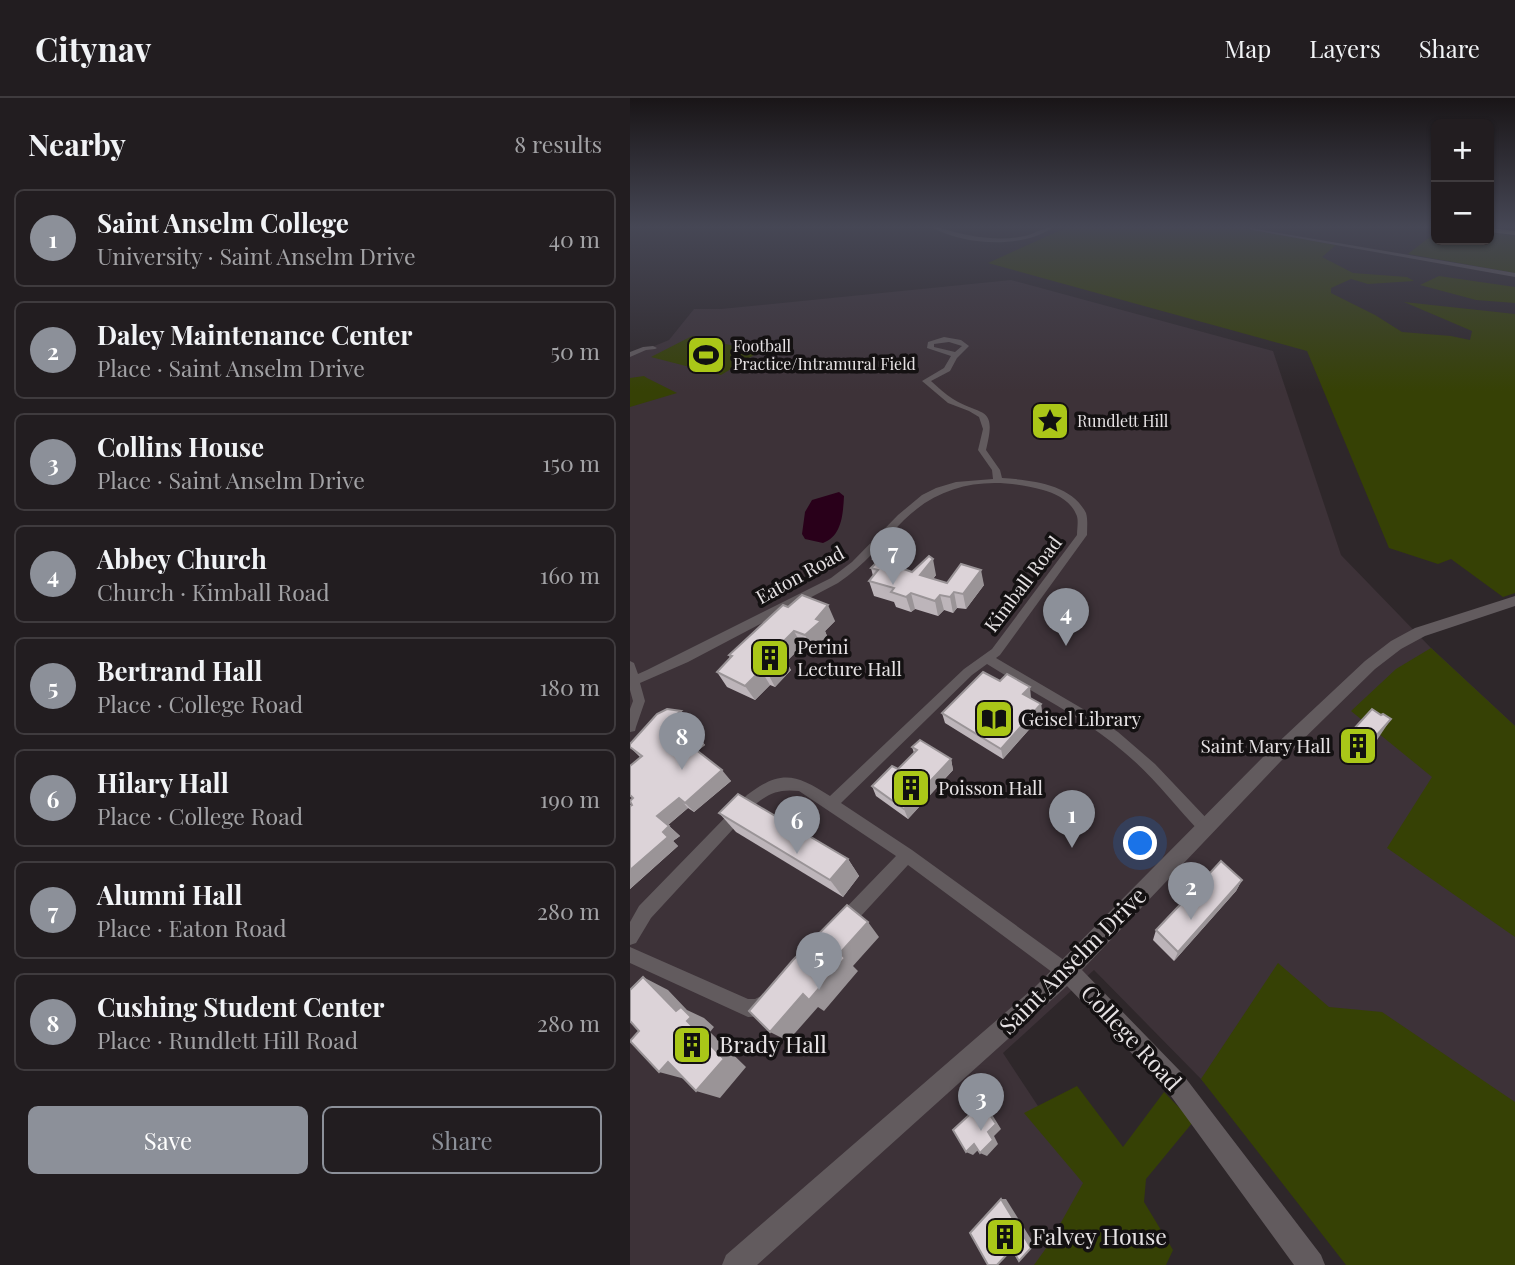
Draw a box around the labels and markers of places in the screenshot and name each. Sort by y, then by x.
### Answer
sports icon: Football Practice/Intramural Field [685,334,727,376]
place label: Football Practice/Intramural Field [733,335,916,374]
place icon: Rundlett Hill [1029,400,1071,442]
place label: Rundlett Hill [1077,410,1169,431]
pin: 7 [870,527,916,585]
pin: 4 [1043,588,1089,646]
place label: Perini Lecture Hall [797,633,902,681]
building icon: Perini Lecture Hall [749,637,791,679]
library icon: Geisel Library [973,698,1015,740]
place label: Geisel Library [1021,705,1142,731]
pin: 8 [659,712,705,770]
building icon: Saint Mary Hall [1337,725,1379,767]
place label: Saint Mary Hall [1200,732,1332,758]
building icon: Poisson Hall [890,767,932,809]
place label: Poisson Hall [938,774,1044,800]
pin: 1 [1049,790,1095,848]
pin: 6 [774,796,820,854]
pin: 2 [1168,862,1214,920]
pin: 5 [796,932,842,990]
building icon: Brady Hall [671,1024,713,1066]
place label: Brady Hall [719,1028,827,1059]
pin: 3 [958,1073,1004,1131]
building icon: Falvey House [984,1216,1026,1258]
place label: Falvey House [1032,1220,1167,1251]

